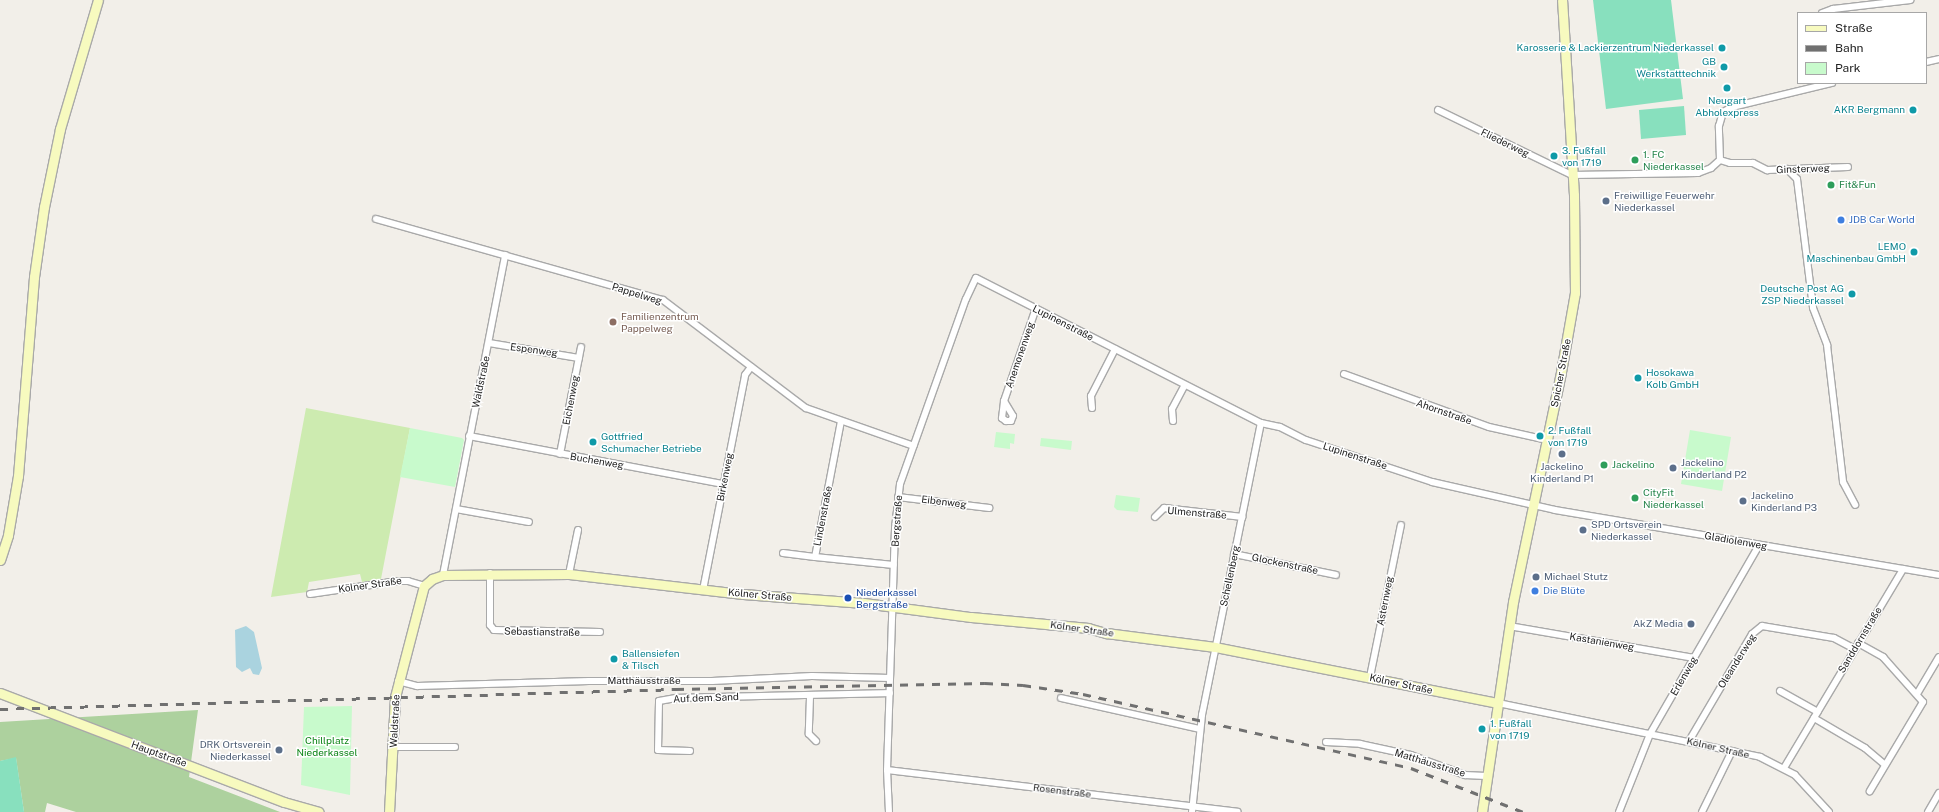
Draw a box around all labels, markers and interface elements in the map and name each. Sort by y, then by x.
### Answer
legend [1797,12,1927,84]
text: Straße [1835,21,1872,35]
text: Bahn [1835,41,1864,55]
place label: Karosserie & Lackierzentrum Niederkassel [1517,42,1714,54]
marker: Karosserie & Lackierzentrum Niederkassel [1717,43,1727,53]
place label: GB Werkstatttechnik [1636,55,1716,78]
text: Park [1835,61,1861,75]
marker: GB Werkstatttechnik [1719,62,1729,72]
marker: Neugart Abholexpress [1722,83,1732,93]
place label: Neugart Abholexpress [1695,94,1759,118]
place label: AKR Bergmann [1834,104,1905,116]
marker: AKR Bergmann [1908,105,1918,115]
street label: Fliederweg [1479,126,1531,160]
place label: 3. Fußfall von 1719 [1562,144,1606,168]
place label: 1. FC Niederkassel [1643,148,1704,172]
marker: 3. Fußfall von 1719 [1549,151,1559,161]
marker: 1. FC Niederkassel [1630,155,1640,165]
street label: Ginsterweg [1776,162,1830,176]
place label: Fit&Fun [1839,179,1876,191]
marker: Fit&Fun [1826,180,1836,190]
place label: Freiwillige Feuerwehr Niederkassel [1614,189,1715,212]
marker: Freiwillige Feuerwehr Niederkassel [1601,196,1611,206]
place label: JDB Car World [1849,214,1915,226]
marker: JDB Car World [1836,215,1846,225]
place label: LEMO Maschinenbau GmbH [1807,240,1906,264]
marker: LEMO Maschinenbau GmbH [1909,247,1919,257]
street label: Pappelweg [610,281,664,307]
place label: Deutsche Post AG ZSP Niederkassel [1760,282,1844,306]
marker: Deutsche Post AG ZSP Niederkassel [1847,289,1857,299]
street label: Lupinenstraße [1030,302,1096,344]
place label: Familienzentrum Pappelweg [621,310,699,334]
marker: Familienzentrum Pappelweg [608,317,618,327]
street label: Anemonenweg [1003,320,1037,390]
street label: Spicher Straße [1548,338,1574,408]
street label: Espenweg [509,341,559,359]
street label: Waldstraße [470,355,492,409]
place label: Hosokawa Kolb GmbH [1646,366,1699,390]
marker: Hosokawa Kolb GmbH [1633,373,1643,383]
street label: Eichenweg [560,374,582,426]
street label: Ahornstraße [1415,397,1473,427]
place label: 2. Fußfall von 1719 [1548,424,1592,448]
place label: Gottfried Schumacher Betriebe [601,430,702,454]
marker: 2. Fußfall von 1719 [1535,431,1545,441]
marker: Gottfried Schumacher Betriebe [588,437,598,447]
street label: Lupinenstraße [1321,440,1389,472]
marker: Jackelino Kinderland P1 [1557,449,1567,459]
street label: Buchenweg [569,450,625,472]
street label: Birkenweg [714,452,736,502]
place label: Jackelino Kinderland P2 [1681,456,1747,480]
place label: Jackelino [1612,459,1655,471]
place label: Jackelino Kinderland P1 [1530,460,1594,484]
marker: Jackelino [1599,460,1609,470]
marker: Jackelino Kinderland P2 [1668,463,1678,473]
street label: Lindenstraße [811,485,835,547]
place label: CityFit Niederkassel [1643,486,1704,510]
place label: Jackelino Kinderland P3 [1751,489,1817,512]
street label: Eibenweg [921,493,967,511]
marker: CityFit Niederkassel [1630,493,1640,503]
street label: Bergstraße [889,495,905,547]
marker: Jackelino Kinderland P3 [1738,496,1748,506]
street label: Ulmenstraße [1167,504,1227,522]
place label: SPD Ortsverein Niederkassel [1591,518,1662,542]
marker: SPD Ortsverein Niederkassel [1578,525,1588,535]
street label: Gladiolenweg [1704,530,1768,552]
street label: Schellenberg [1218,544,1242,608]
street label: Glockenstraße [1251,551,1319,577]
place label: Michael Stutz [1544,571,1608,583]
marker: Michael Stutz [1531,572,1541,582]
street label: Kölner Straße [337,575,403,595]
street label: Asternweg [1374,575,1396,627]
place label: Die Blüte [1543,585,1585,597]
street label: Kölner Straße [728,586,792,604]
place label: Niederkassel Bergstraße [856,586,917,610]
marker: Die Blüte [1530,586,1540,596]
marker: Niederkassel Bergstraße [843,593,853,603]
street label: Sanddornstraße [1836,605,1884,675]
place label: AkZ Media [1633,618,1683,630]
street label: Kölner Straße [1049,619,1115,639]
marker: AkZ Media [1686,619,1696,629]
street label: Sebastianstraße [504,625,580,639]
street label: Kastanienweg [1569,630,1635,654]
street label: Oleanderweg [1715,631,1759,691]
place label: Ballensiefen & Tilsch [622,647,680,670]
marker: Ballensiefen & Tilsch [609,654,619,664]
street label: Erlenweg [1668,654,1700,698]
street label: Kölner Straße [1368,671,1434,697]
street label: Matthäusstraße [607,675,681,687]
street label: Auf dem Sand [673,691,739,705]
street label: Waldstraße [388,694,402,748]
place label: 1. Fußfall von 1719 [1490,717,1532,740]
marker: 1. Fußfall von 1719 [1477,724,1487,734]
park label: Chillplatz Niederkassel [297,734,357,758]
street label: Kölner Straße [1685,735,1751,761]
street label: Hauptstraße [130,738,188,770]
place label: DRK Ortsverein Niederkassel [200,738,271,762]
marker: DRK Ortsverein Niederkassel [274,745,284,755]
street label: Matthäusstraße [1393,747,1467,779]
street label: Rosenstraße [1032,781,1092,801]

